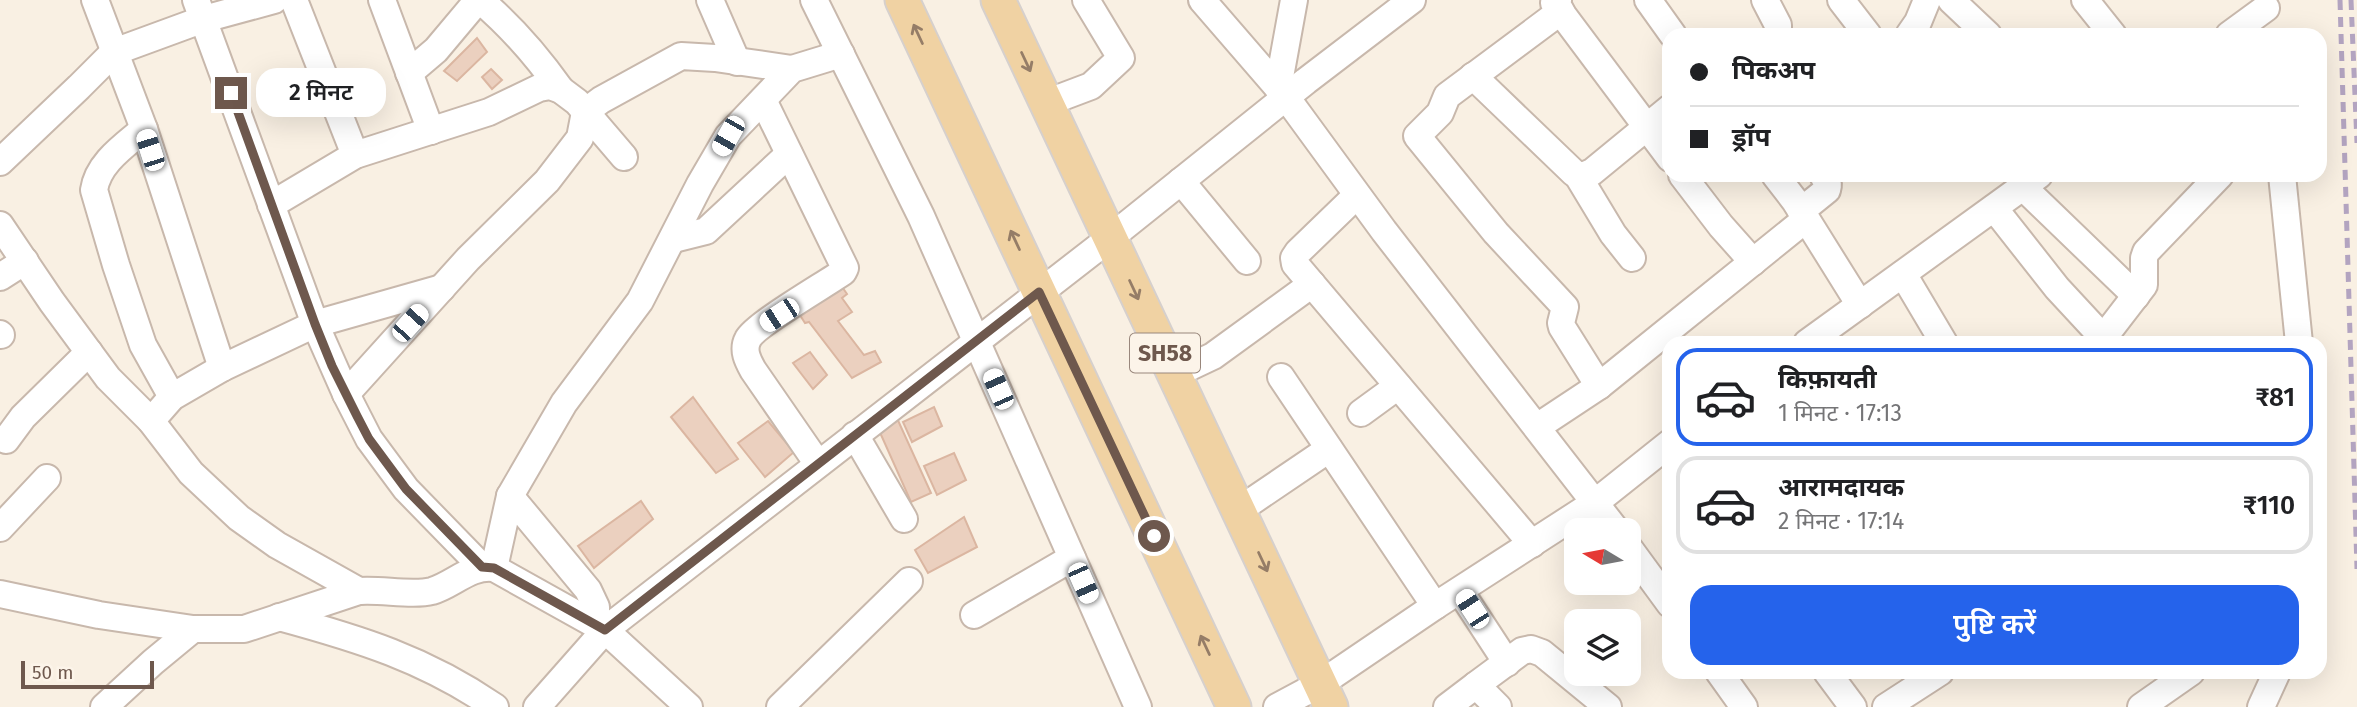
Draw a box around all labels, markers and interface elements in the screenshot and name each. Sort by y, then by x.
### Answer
one-way arrow [911,24,924,45]
one-way arrow [1020,51,1034,72]
text: पिकअप [1732,55,1815,86]
callout: 2 मिनट [256,68,385,118]
route end [215,77,247,109]
text: 2 मिनट [289,78,353,106]
car [709,113,748,159]
text: ड्रॉप [1732,122,1770,153]
car [134,127,167,173]
one-way arrow [1007,230,1021,251]
one-way arrow [1128,279,1142,300]
car [756,295,803,335]
car [389,300,432,346]
road number: SH58 [1130,334,1200,372]
text: किफ़ायती [1778,364,1877,395]
car [980,366,1017,412]
icon: car [1694,366,1757,429]
text: ₹81 [2255,382,2295,413]
text: 1 मिनट · 17:13 [1778,399,1902,427]
text: आरामदायक [1778,472,1904,503]
icon: car [1694,474,1757,537]
text: ₹110 [2243,490,2295,521]
text: 2 मिनट · 17:14 [1778,507,1904,535]
north arrow [1564,518,1642,595]
map controls [1564,518,1641,686]
route start [1138,520,1170,552]
one-way arrow [1257,551,1271,572]
car [1065,560,1102,606]
button: पुष्टि करें [1690,585,2299,665]
car [1452,586,1493,632]
button: layers [1564,609,1641,686]
one-way arrow [1198,635,1211,656]
scale bar [21,658,154,690]
text: 50 m [32,661,73,684]

